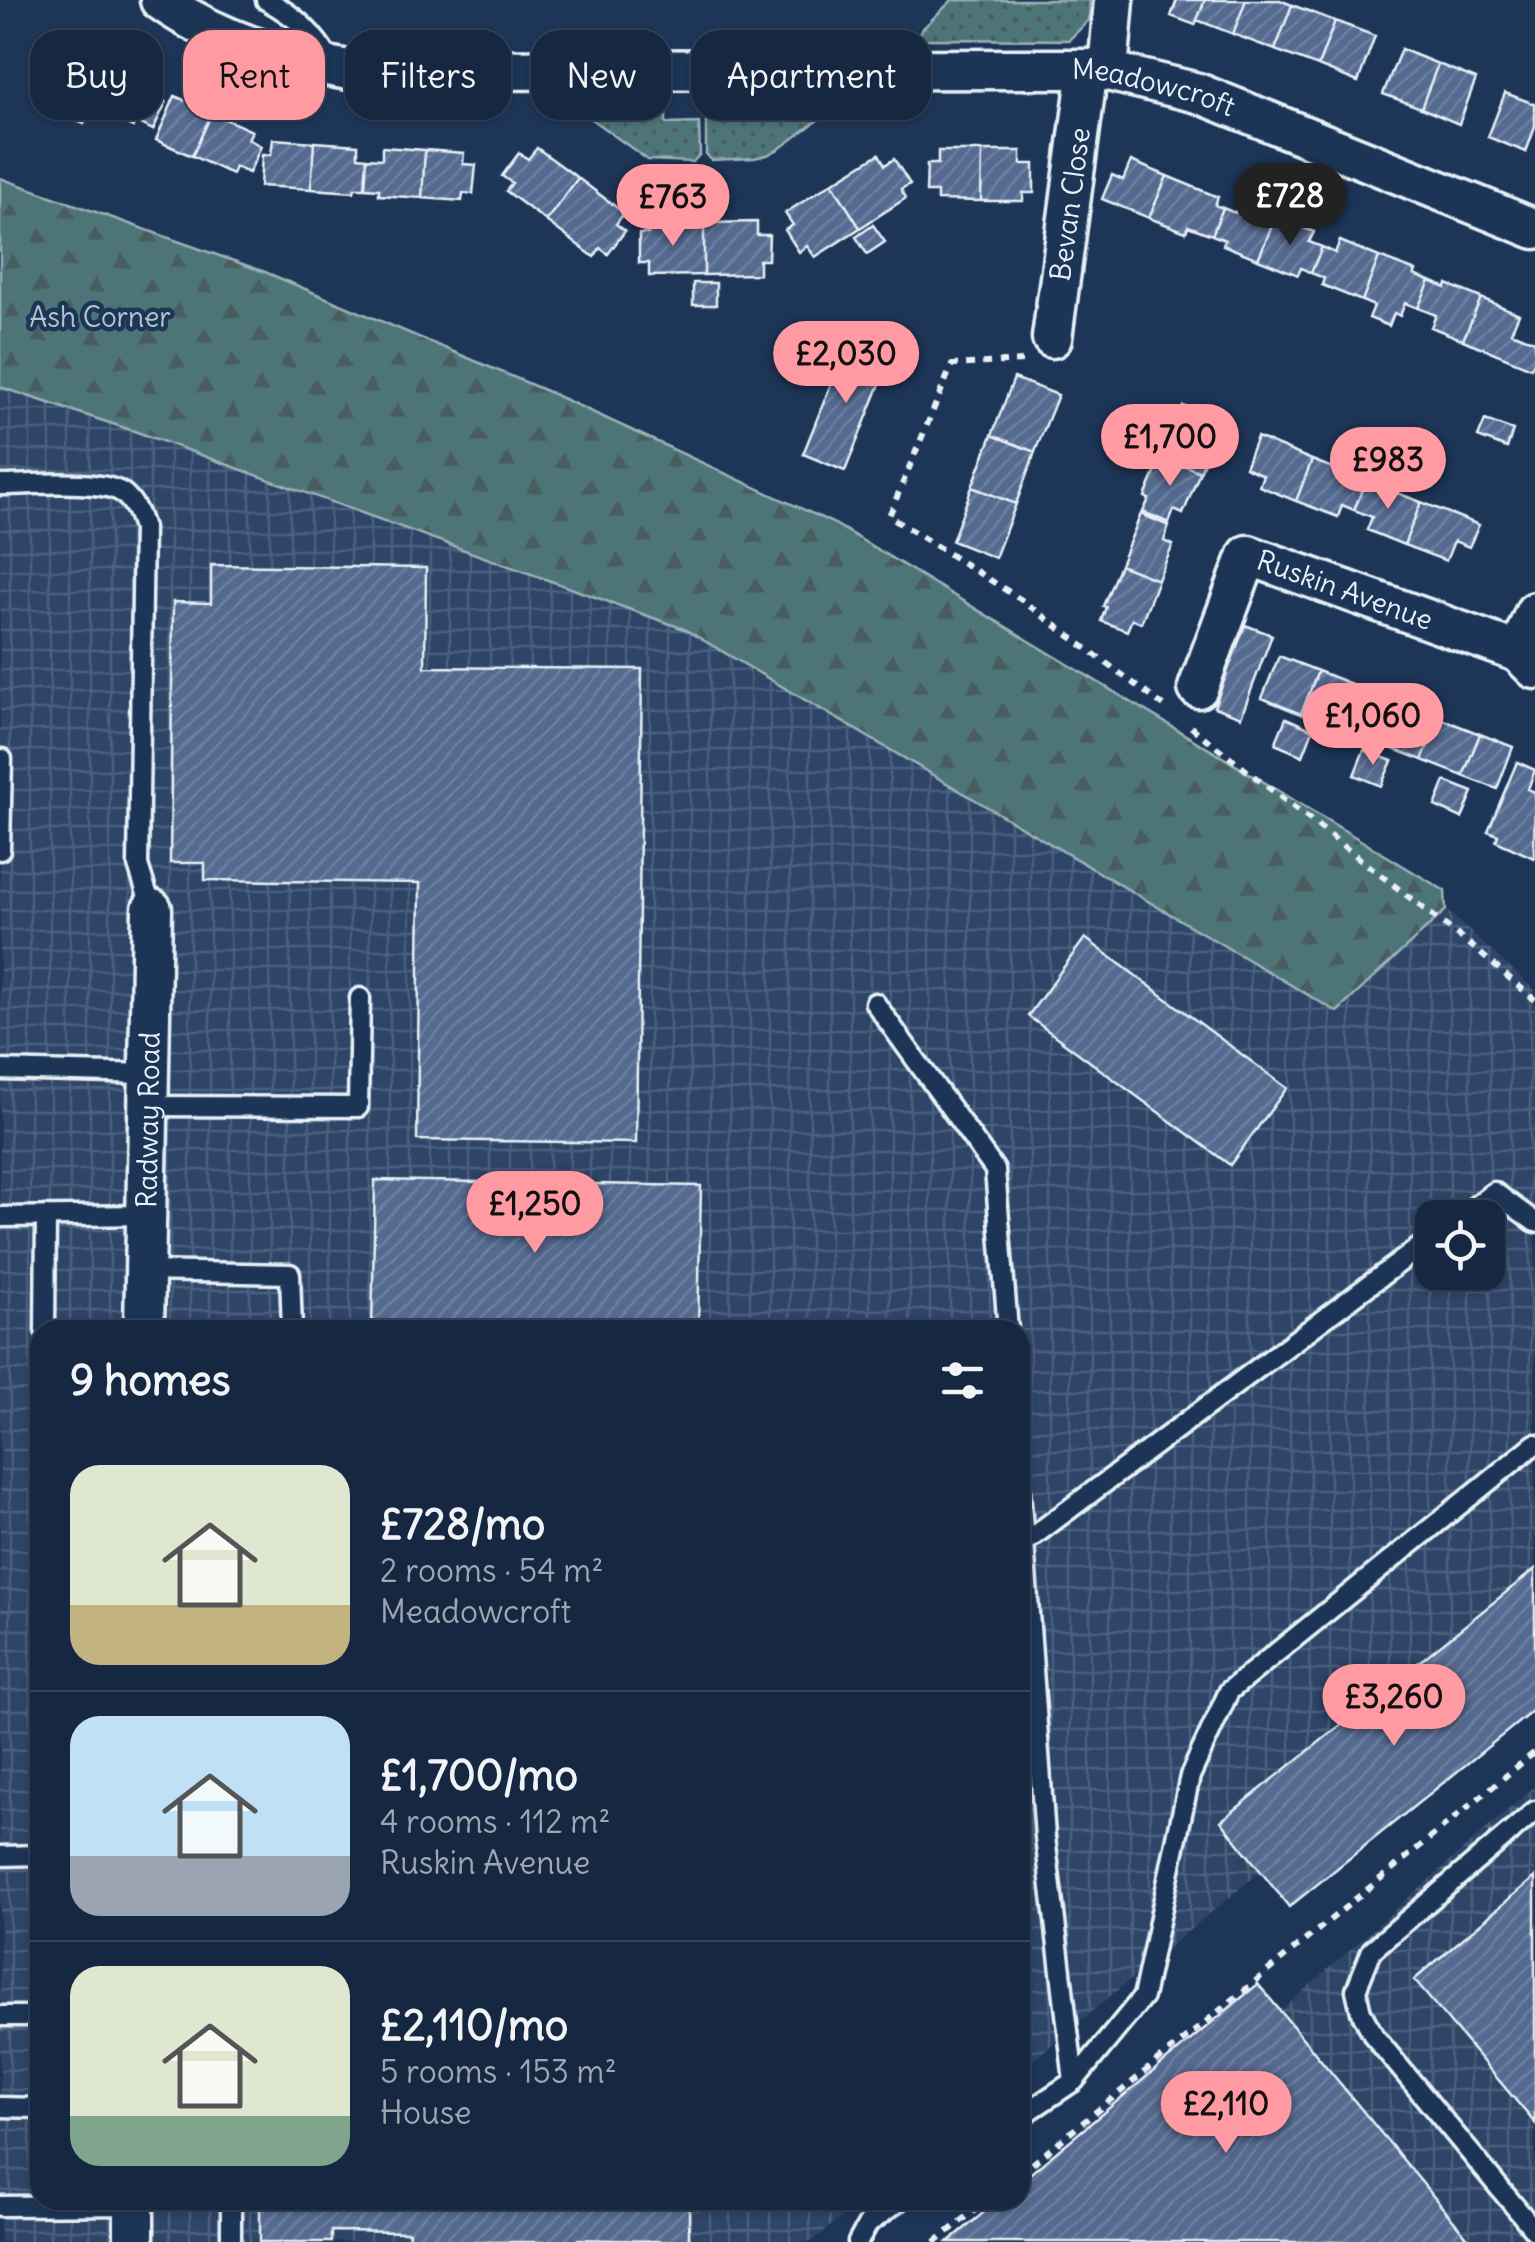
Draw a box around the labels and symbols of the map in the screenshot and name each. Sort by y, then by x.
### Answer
street label: Meadowcroft [1072,51,1241,124]
street label: Bevan Close [1042,125,1098,283]
pin: £728 [1231,163,1349,248]
pin: £763 [614,164,732,249]
park label: Ash Corner [29,299,171,335]
pin: £2,030 [765,321,927,406]
pin: £1,700 [1089,404,1251,489]
pin: £983 [1329,427,1447,512]
street label: Ruskin Avenue [1252,542,1438,638]
pin: £1,060 [1292,683,1454,768]
street label: Radway Road [128,1032,168,1208]
pin: £1,250 [454,1171,616,1256]
pin: £3,260 [1313,1664,1475,1749]
pin: £2,110 [1145,2071,1307,2156]

